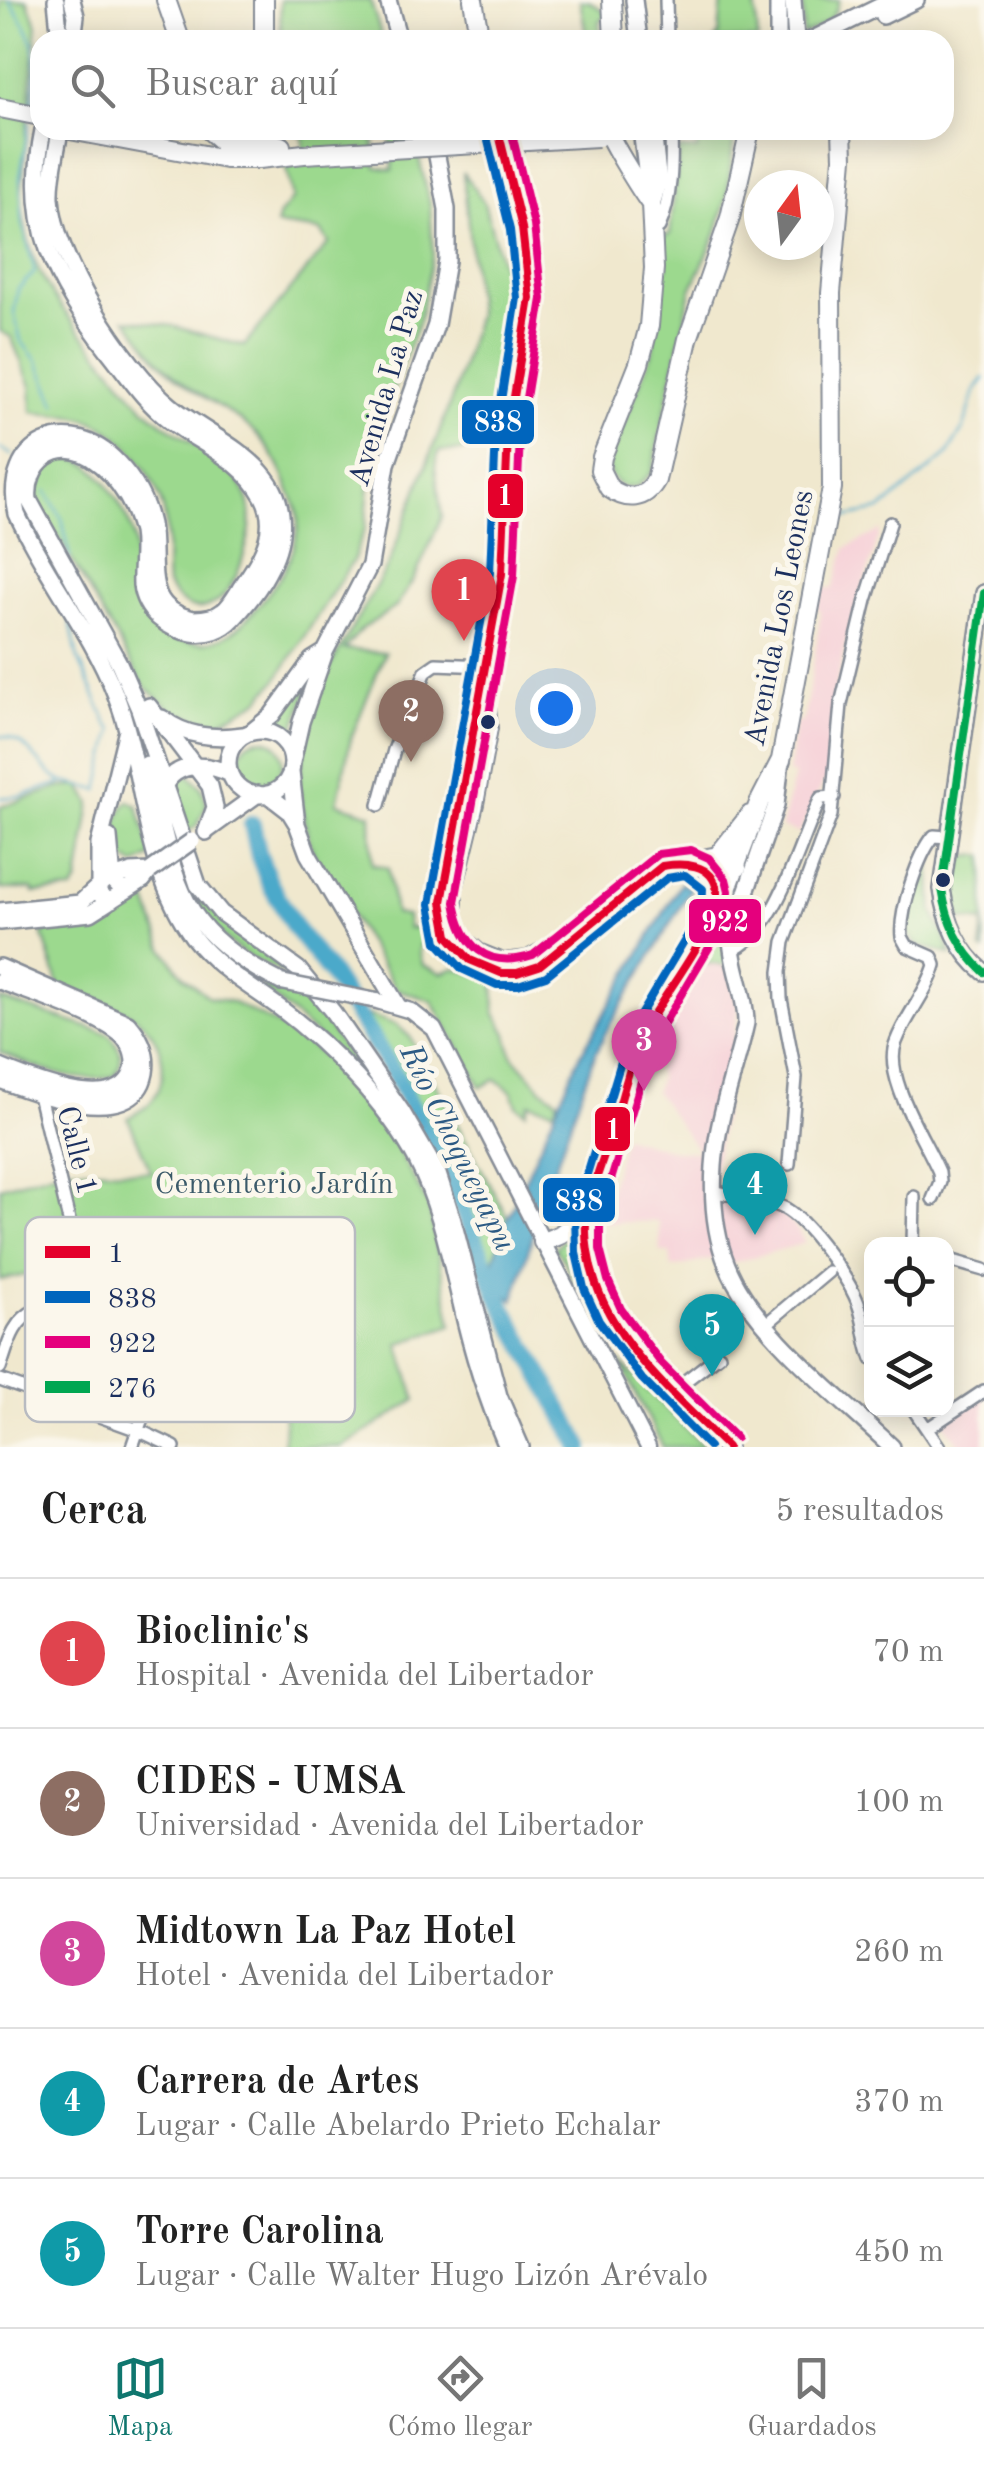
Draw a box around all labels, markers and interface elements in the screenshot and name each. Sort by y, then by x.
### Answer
search box [30,30,954,140]
icon: search [65,58,120,113]
text: Buscar aquí [145,66,338,104]
north arrow [744,170,834,260]
street label: Avenida La Paz [345,287,429,490]
line badge: 838 [460,398,536,446]
text: 838 [474,410,522,438]
line badge: 1 [486,472,525,520]
text: 1 [497,484,513,512]
street label: Avenida Los Leones [740,488,820,749]
pin: 1 [432,558,496,641]
pin: 2 [378,680,444,762]
your location [530,683,581,734]
unlabelled marker [478,712,498,732]
unlabelled marker [933,870,953,890]
line badge: 922 [687,897,763,945]
text: 922 [701,910,749,938]
pin: 3 [612,1008,676,1091]
water label: Río Choqueyapu [392,1039,520,1257]
street label: Calle 1 [51,1103,102,1198]
line badge: 1 [593,1105,632,1153]
text: 1 [605,1118,621,1146]
pin: 4 [722,1152,788,1235]
park label: Cementerio Jardín [155,1170,393,1200]
line badge: 838 [541,1176,617,1224]
text: 838 [555,1189,603,1217]
legend [25,1217,355,1422]
map controls [864,1237,954,1417]
button: locate [864,1237,954,1327]
text: 1 [108,1241,124,1269]
text: 838 [108,1286,157,1314]
pin: 5 [680,1294,744,1376]
button: layers [864,1327,954,1417]
text: 922 [108,1331,157,1359]
text: 276 [108,1376,157,1404]
text: Cerca [40,1491,147,1533]
text: 5 resultados [776,1496,944,1528]
text: Bioclinic's [135,1614,309,1652]
text: 1 [63,1637,82,1669]
text: 70 m [873,1637,944,1669]
text: Hospital · Avenida del Libertador [135,1661,594,1693]
text: CIDES - UMSA [135,1764,406,1802]
text: 2 [63,1787,82,1819]
text: 100 m [854,1787,944,1819]
text: Universidad · Avenida del Libertador [135,1811,644,1843]
text: Midtown La Paz Hotel [135,1914,516,1952]
text: 3 [63,1937,82,1969]
text: 260 m [854,1937,944,1969]
text: Hotel · Avenida del Libertador [135,1961,554,1993]
text: Carrera de Artes [135,2064,419,2102]
text: 4 [63,2087,82,2119]
text: 370 m [854,2087,944,2119]
text: Lugar · Calle Abelardo Prieto Echalar [135,2111,661,2143]
text: Torre Carolina [135,2214,384,2252]
text: 5 [63,2237,82,2269]
text: 450 m [854,2237,944,2269]
text: Lugar · Calle Walter Hugo Lizón Arévalo [135,2261,708,2293]
tab: Mapa [107,2351,173,2446]
tab: Cómo llegar [388,2351,533,2446]
tab: Guardados [747,2351,877,2446]

